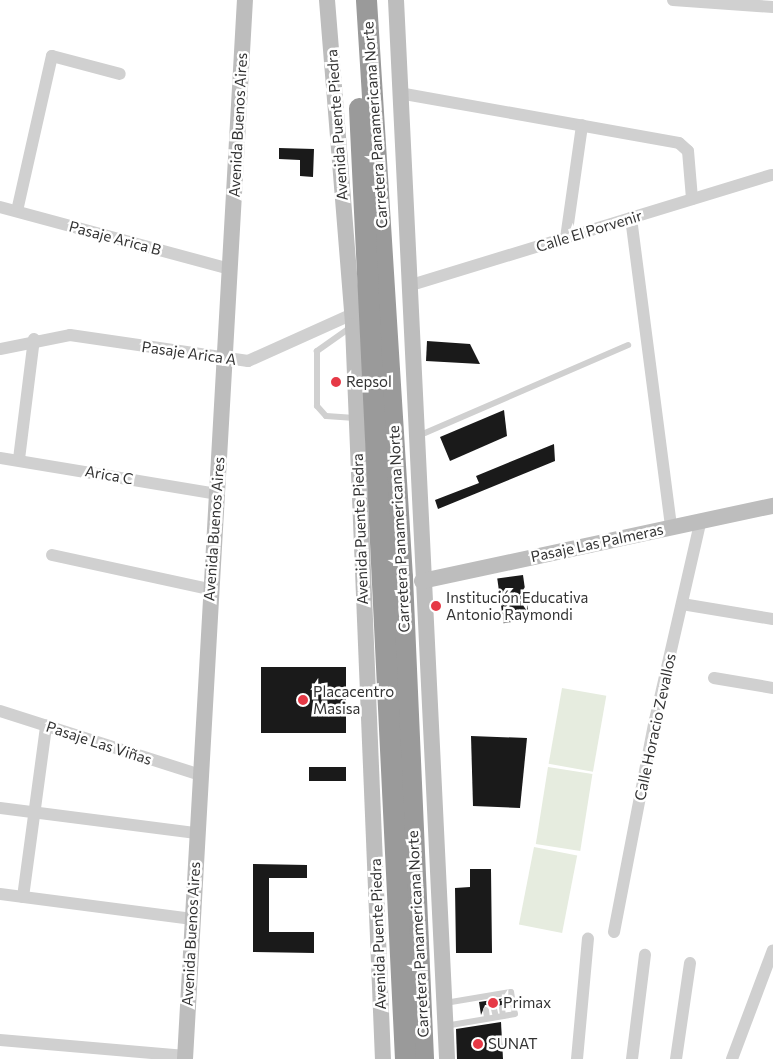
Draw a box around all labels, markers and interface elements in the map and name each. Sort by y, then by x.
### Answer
street label: Carretera Panamericana Norte [359,21,391,229]
street label: Avenida Puente Piedra [323,49,351,201]
street label: Avenida Buenos Aires [225,52,251,198]
street label: Calle El Porvenir [534,206,644,256]
street label: Pasaje Arica B [67,217,163,259]
street label: Pasaje Arica A [141,337,237,369]
place label: Repsol [346,373,392,391]
marker: Repsol [330,376,342,388]
street label: Carretera Panamericana Norte [385,425,413,633]
street label: Avenida Puente Piedra [348,453,372,605]
street label: Avenida Buenos Aires [200,456,228,602]
street label: Arica C [84,462,134,488]
street label: Pasaje Las Palmeras [529,520,665,566]
place label: Institución Educativa Antonio Raymondi [446,588,588,623]
marker: Institución Educativa Antonio Raymondi [430,600,442,612]
street label: Calle Horacio Zevallos [631,652,679,802]
place label: Placacentro Masisa [313,682,394,717]
marker: Placacentro Masisa [297,694,309,706]
street label: Pasaje Las Viñas [44,717,154,769]
street label: Carretera Panamericana Norte [404,830,432,1038]
street label: Avenida Puente Piedra [366,858,390,1010]
street label: Avenida Buenos Aires [178,861,204,1007]
place label: Primax [503,994,551,1012]
marker: Primax [487,997,499,1009]
place label: SUNAT [488,1035,538,1053]
marker: SUNAT [472,1038,484,1050]

